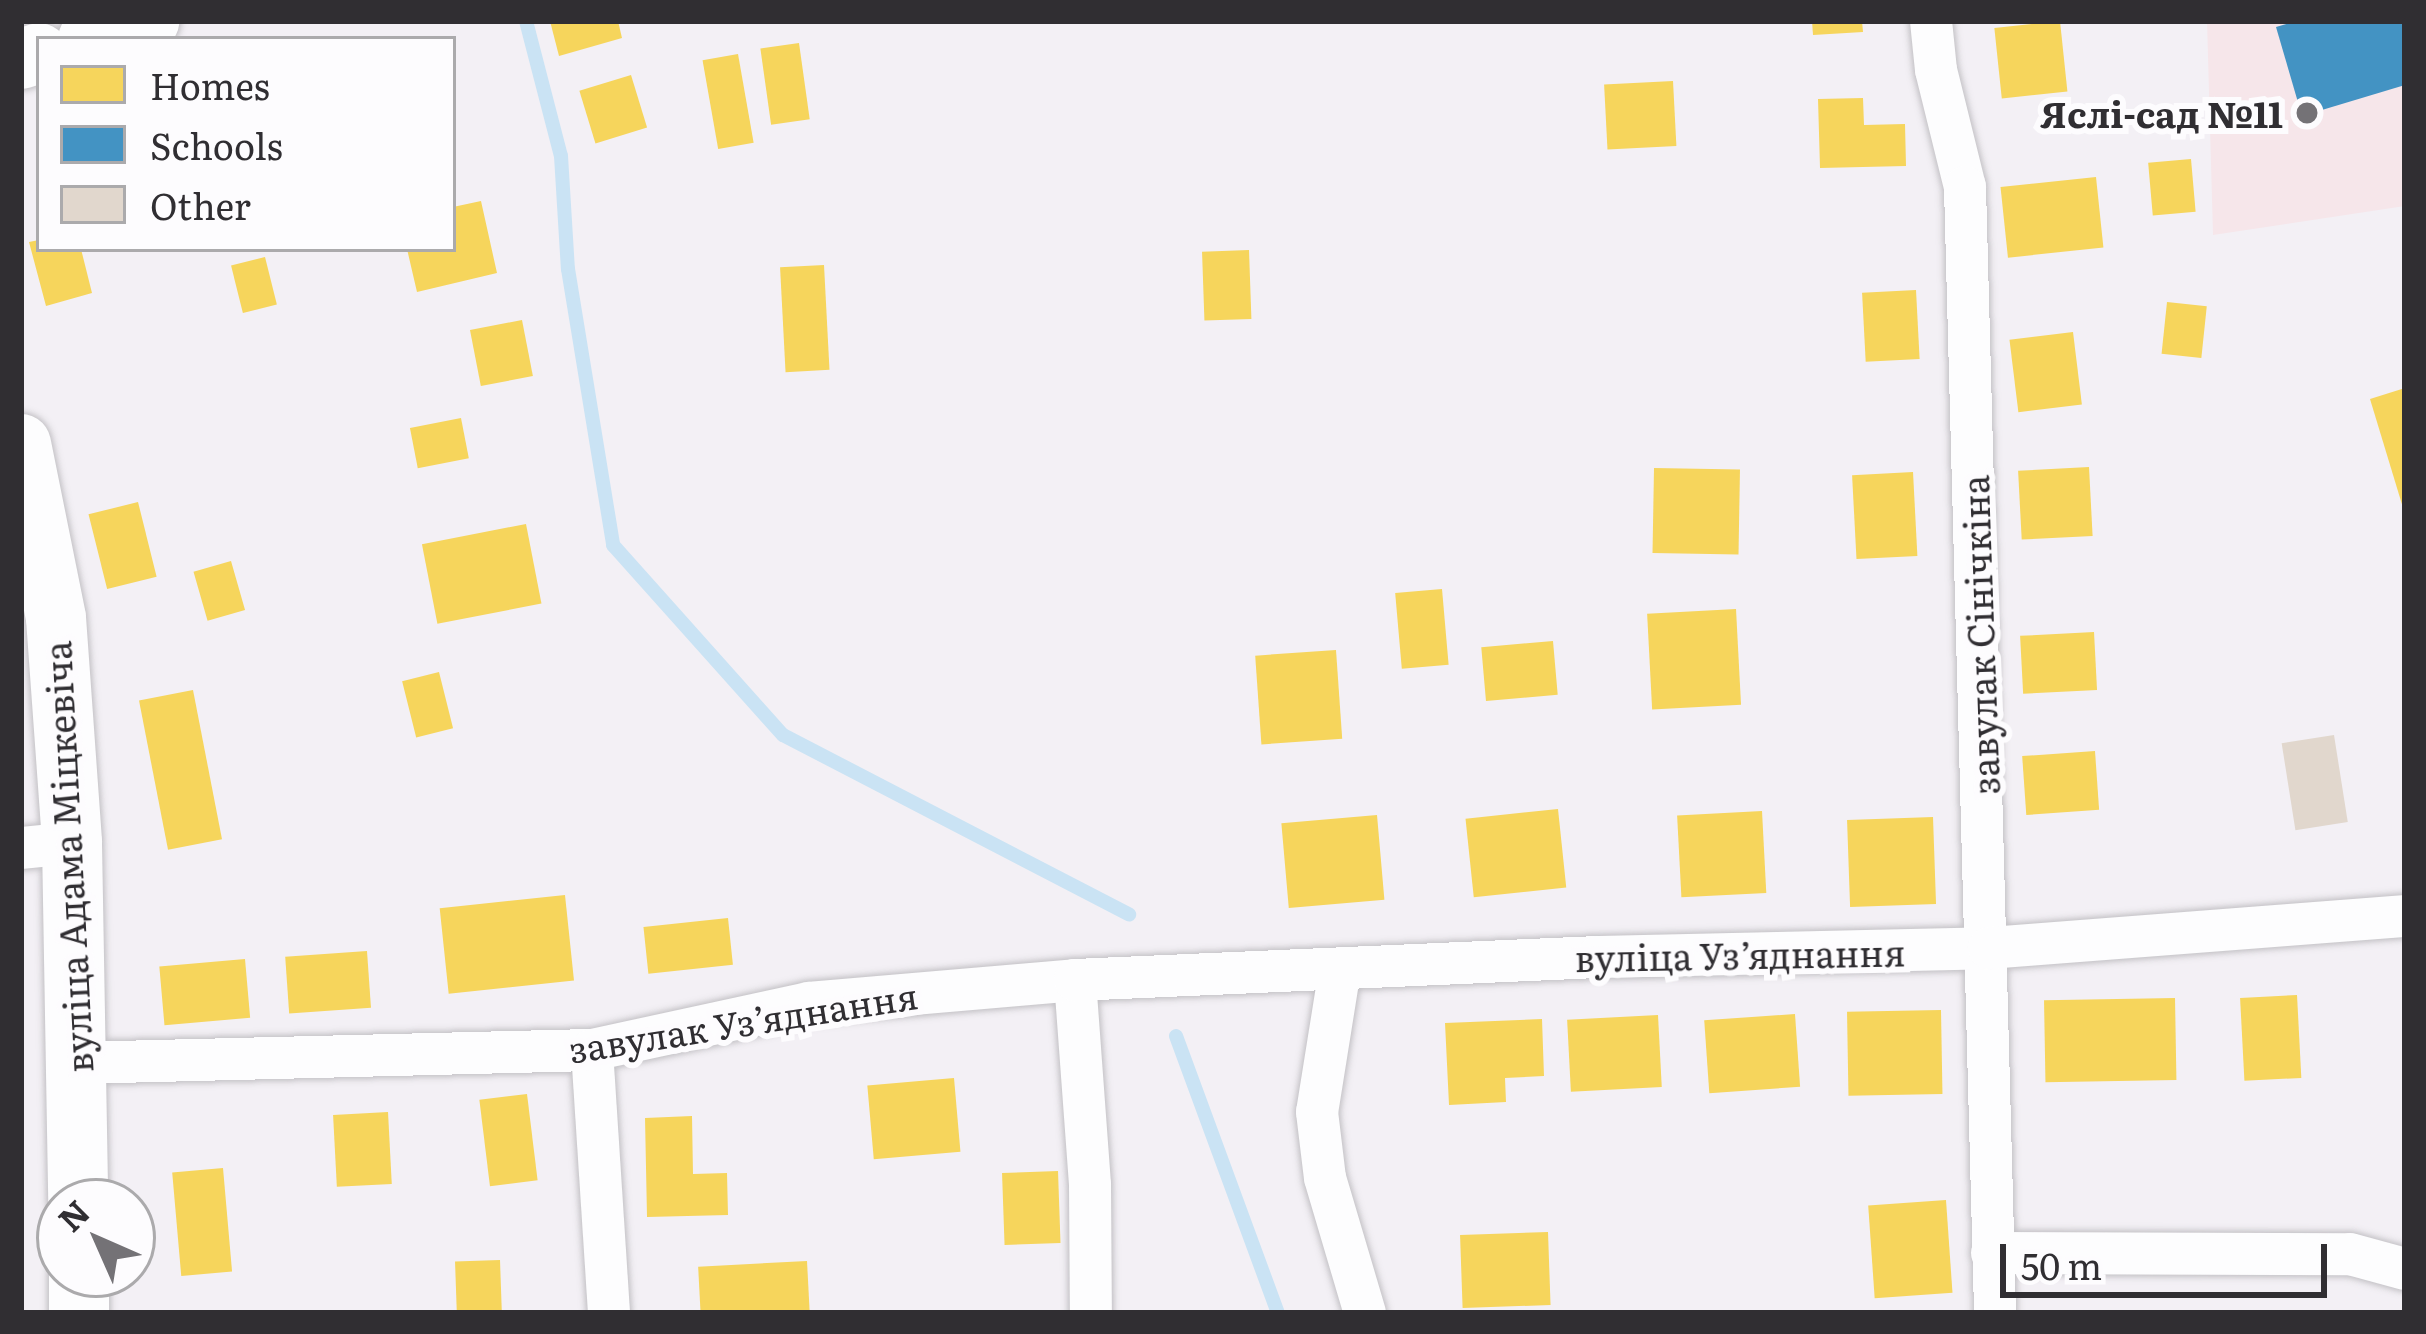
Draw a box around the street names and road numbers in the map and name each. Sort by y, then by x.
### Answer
street label: завулак Сінічкіна [1952,474,2006,796]
street label: вуліца Адама Міцкевіча [34,640,100,1074]
street label: вуліца Узʼяднання [1574,930,1906,978]
street label: завулак Узʼяднання [565,972,921,1070]

